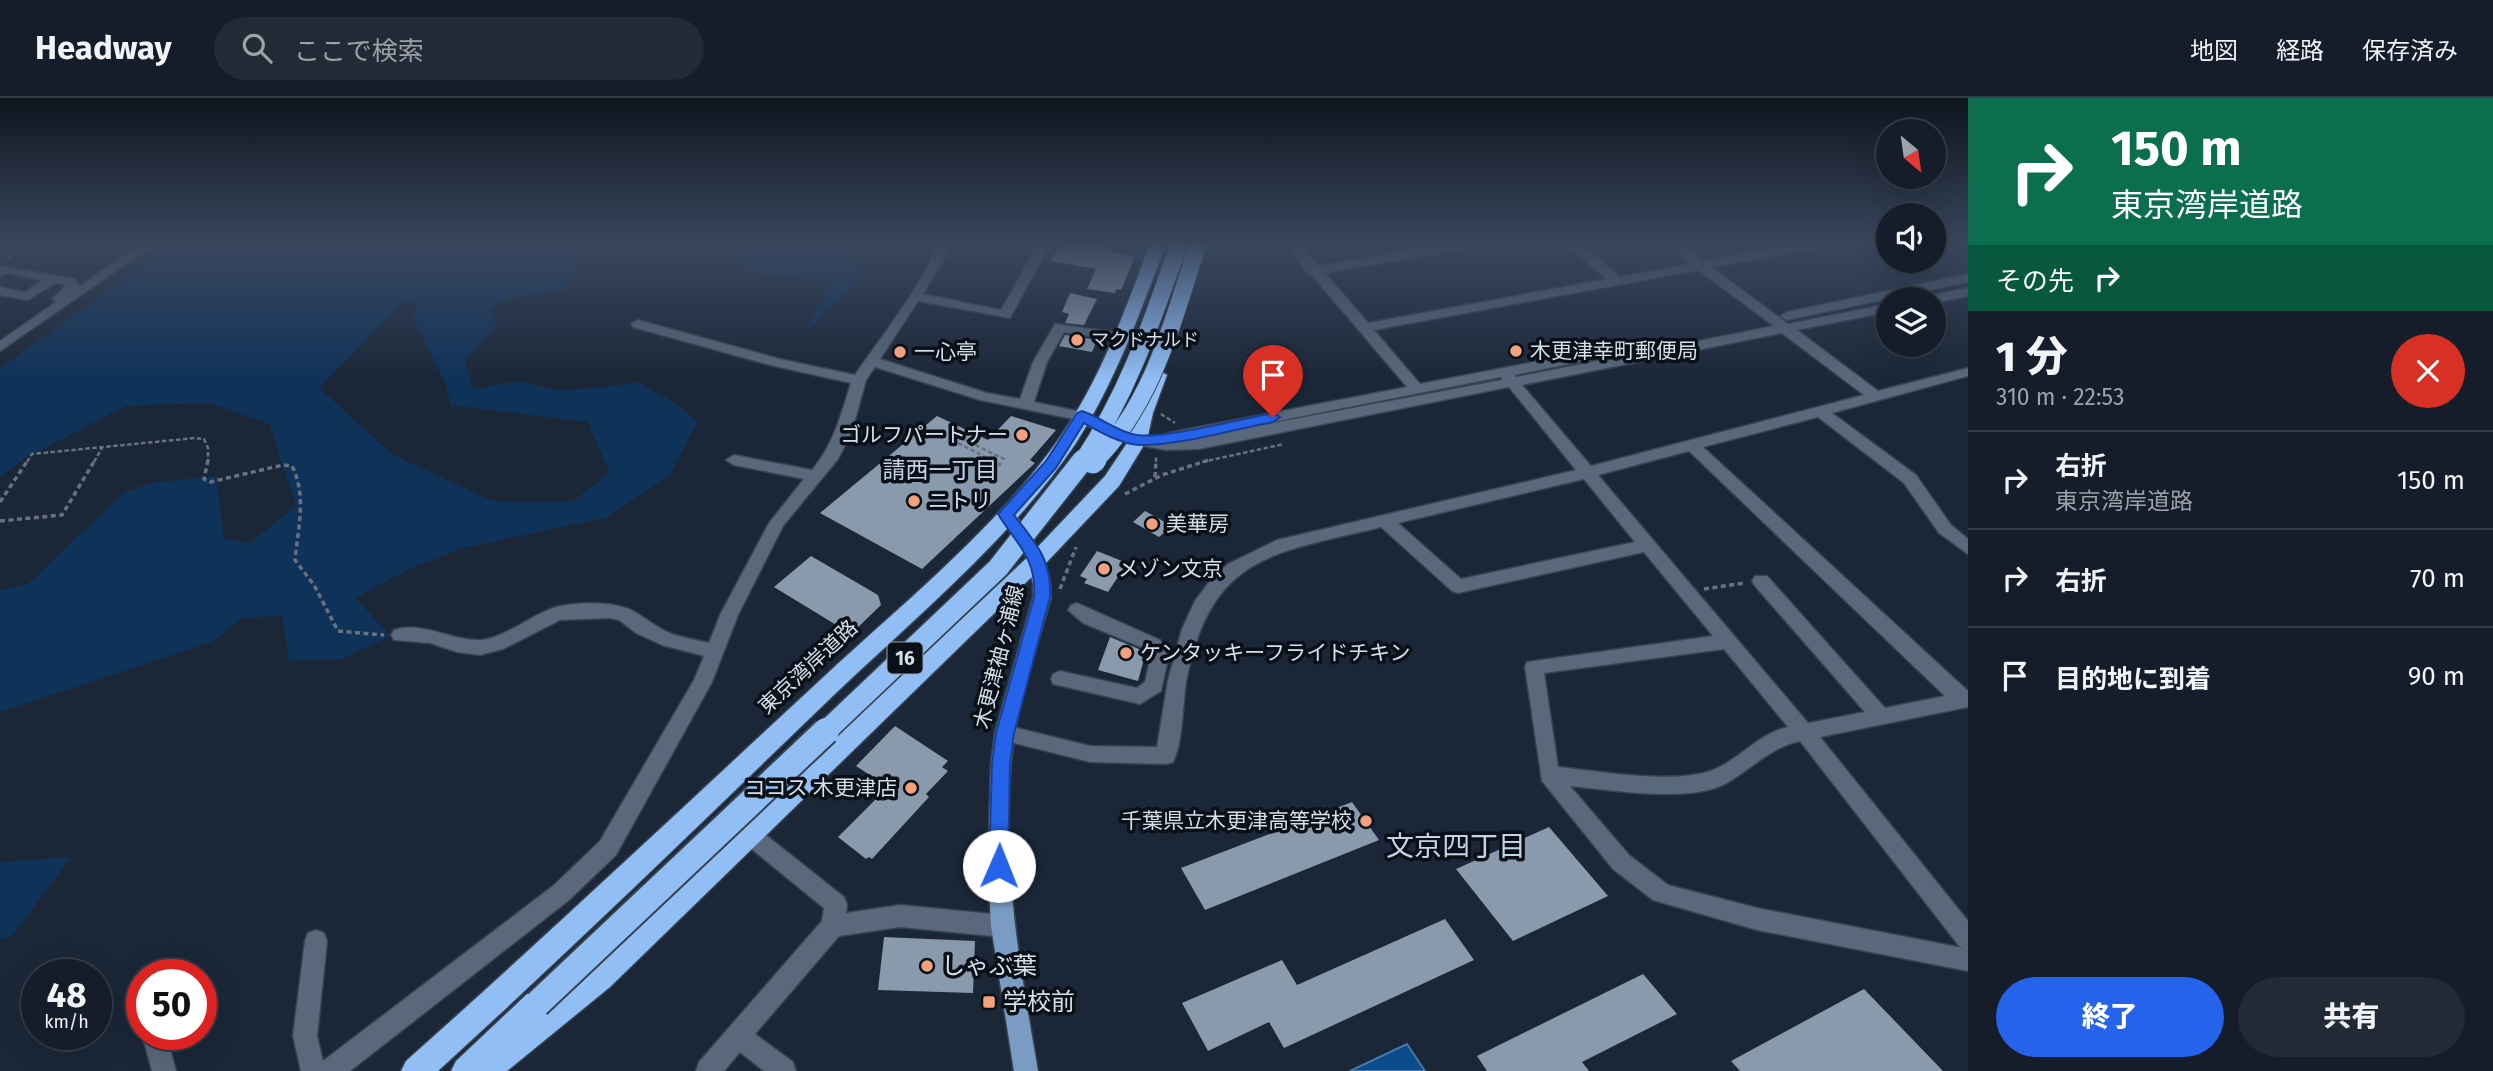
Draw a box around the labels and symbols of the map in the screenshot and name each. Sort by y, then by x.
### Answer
north arrow [1876,119,1946,189]
place label: マクドナルド [1091,329,1199,351]
marker: マクドナルド [1069,332,1085,348]
place label: 木更津幸町郵便局 [1530,338,1698,364]
place label: 一心亭 [914,339,977,365]
marker: 木更津幸町郵便局 [1508,343,1524,359]
marker: 一心亭 [892,344,908,360]
pin [1243,345,1303,417]
place label: ゴルフパートナー [840,422,1008,448]
marker: ゴルフパートナー [1014,427,1030,443]
district label: 請西一丁目 [883,456,998,484]
place label: ニトリ [928,488,991,514]
marker: ニトリ [906,493,922,509]
place label: 美華房 [1166,511,1229,537]
marker: 美華房 [1144,516,1160,532]
place label: メゾン文京 [1118,556,1223,582]
marker: メゾン文京 [1096,561,1112,577]
street label: 木更津袖ヶ浦線 [969,583,1029,731]
street label: 東京湾岸道路 [753,615,863,719]
place label: ケンタッキーフライドチキン [1140,640,1410,666]
road number: 16 [888,642,922,674]
marker: ケンタッキーフライドチキン [1118,645,1134,661]
place label: ココス 木更津店 [744,775,897,801]
marker: ココス 木更津店 [903,780,919,796]
place label: 千葉県立木更津高等学校 [1121,808,1352,834]
marker: 千葉県立木更津高等学校 [1358,813,1374,829]
position arrow [962,829,1036,903]
district label: 文京四丁目 [1386,830,1526,863]
place label: しゃぶ葉 [941,952,1037,980]
marker: しゃぶ葉 [919,958,935,974]
speed limit sign: 50 [126,959,217,1050]
place label: 学校前 [1003,988,1075,1016]
marker: 学校前 [981,994,997,1010]

